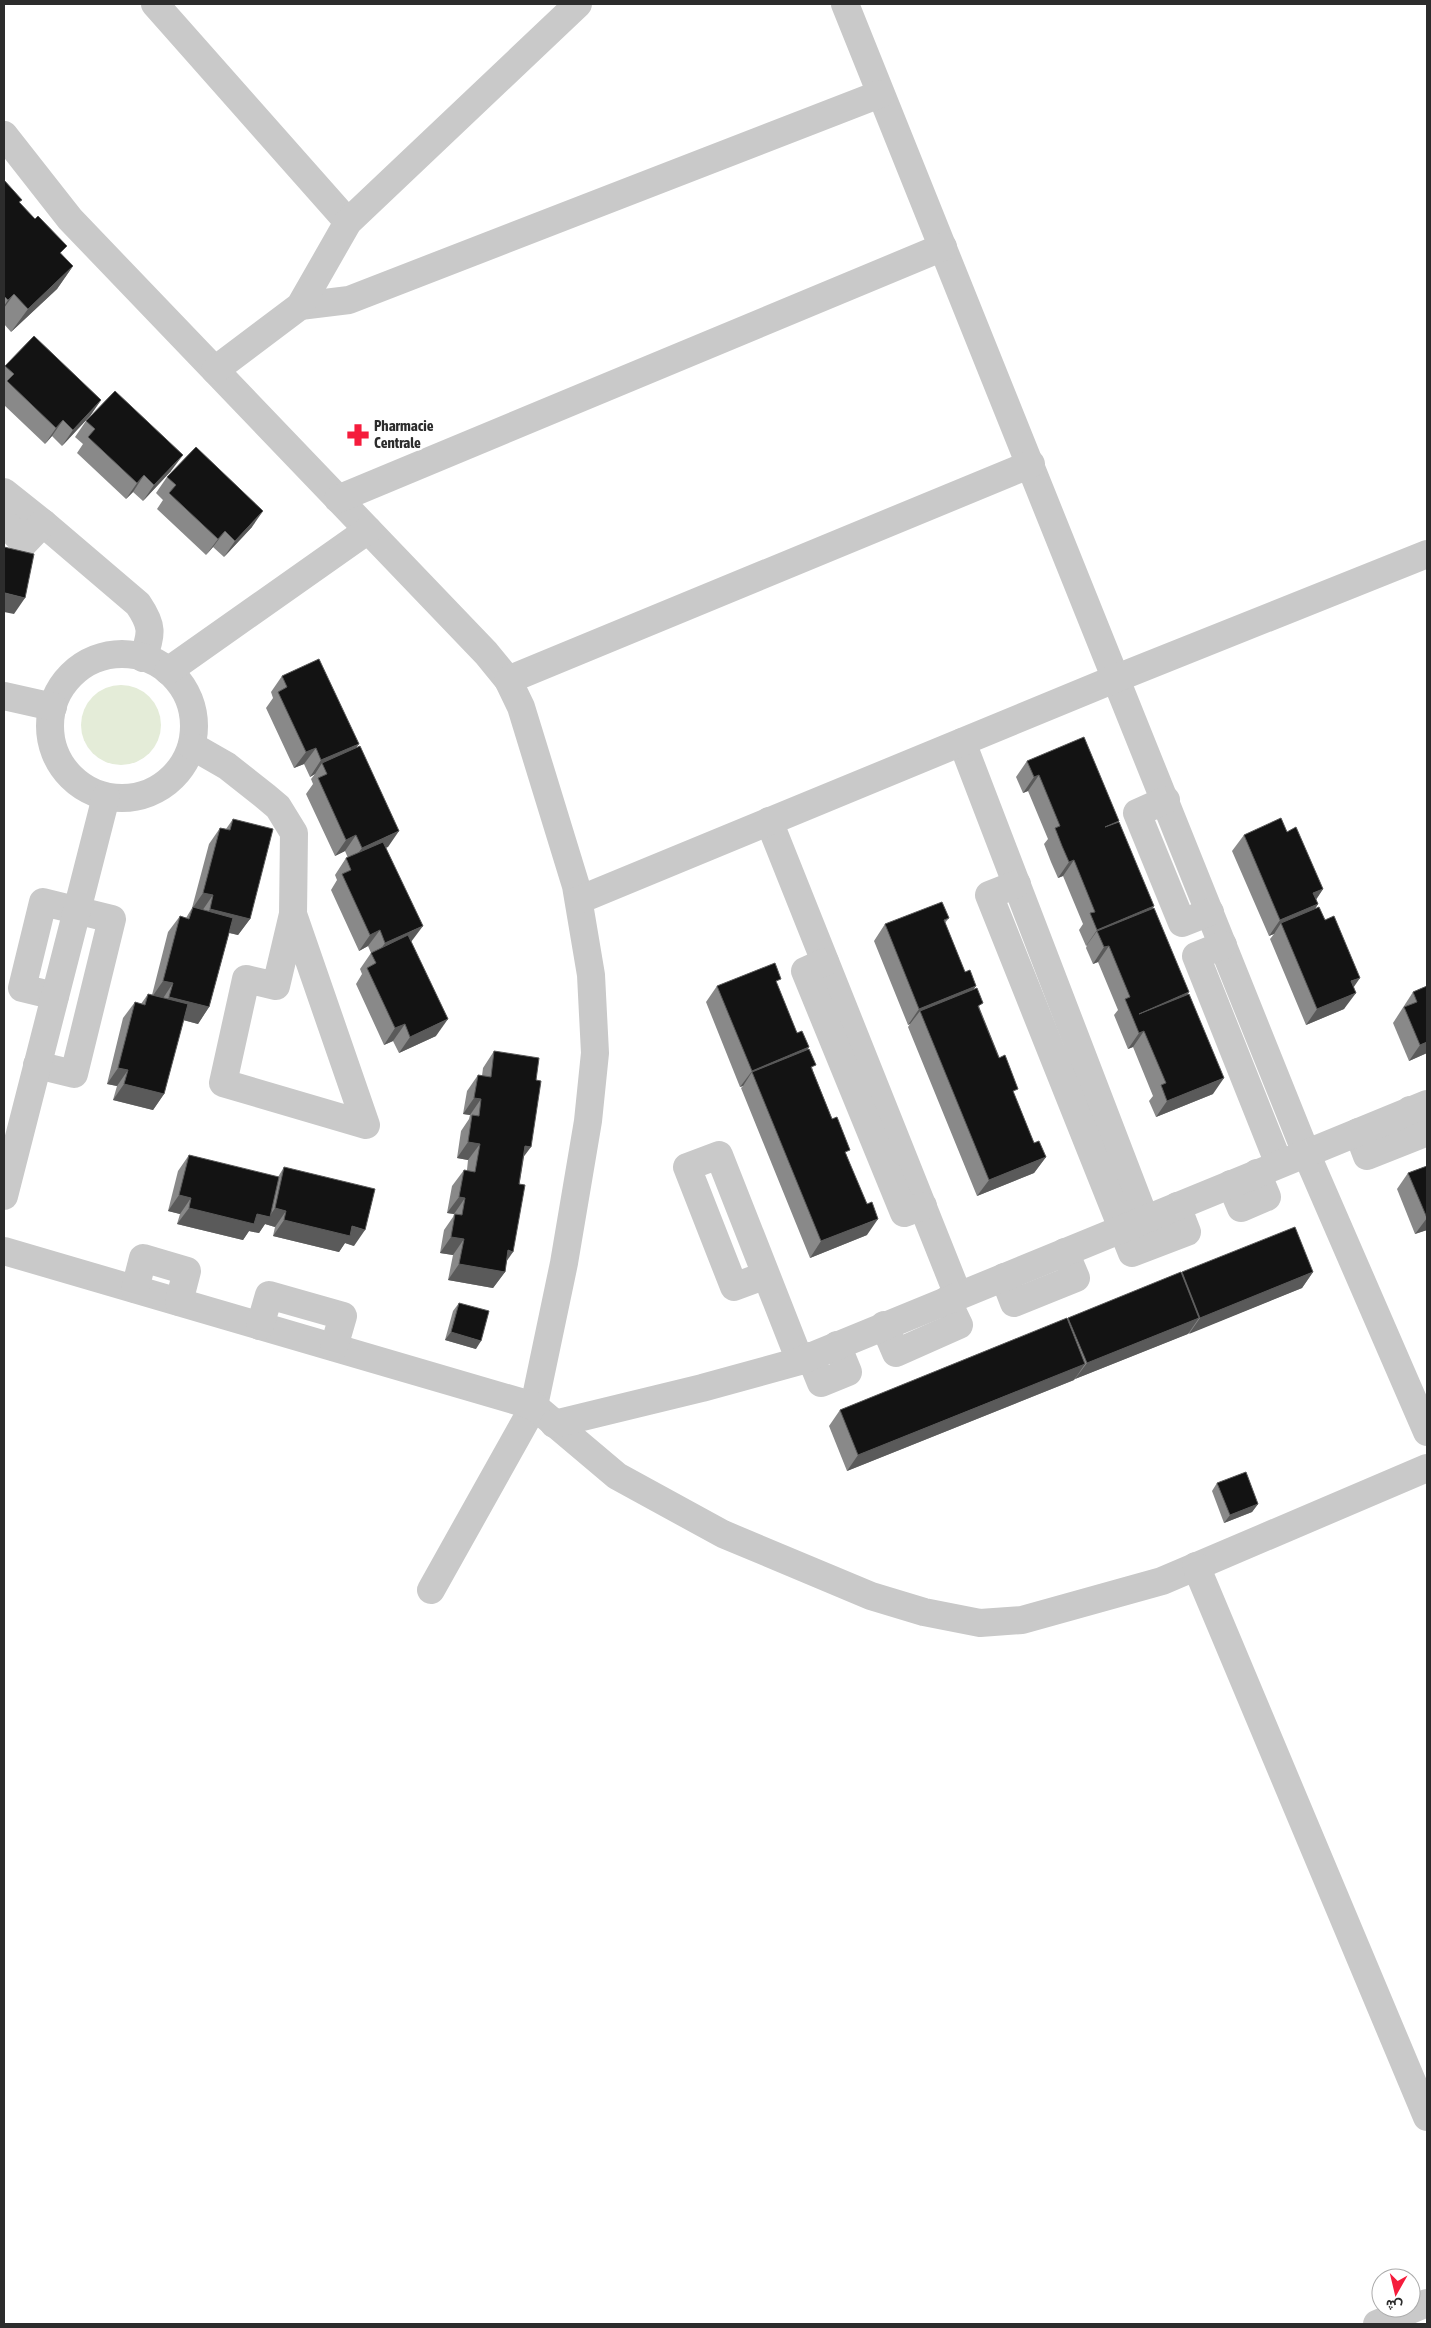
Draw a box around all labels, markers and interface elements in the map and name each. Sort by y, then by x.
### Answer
place label: Pharmacie Centrale [374,417,434,451]
pharmacy icon: Pharmacie Centrale [345,422,371,448]
north arrow [1371,2268,1421,2318]
text: ش [1385,2296,1404,2315]

